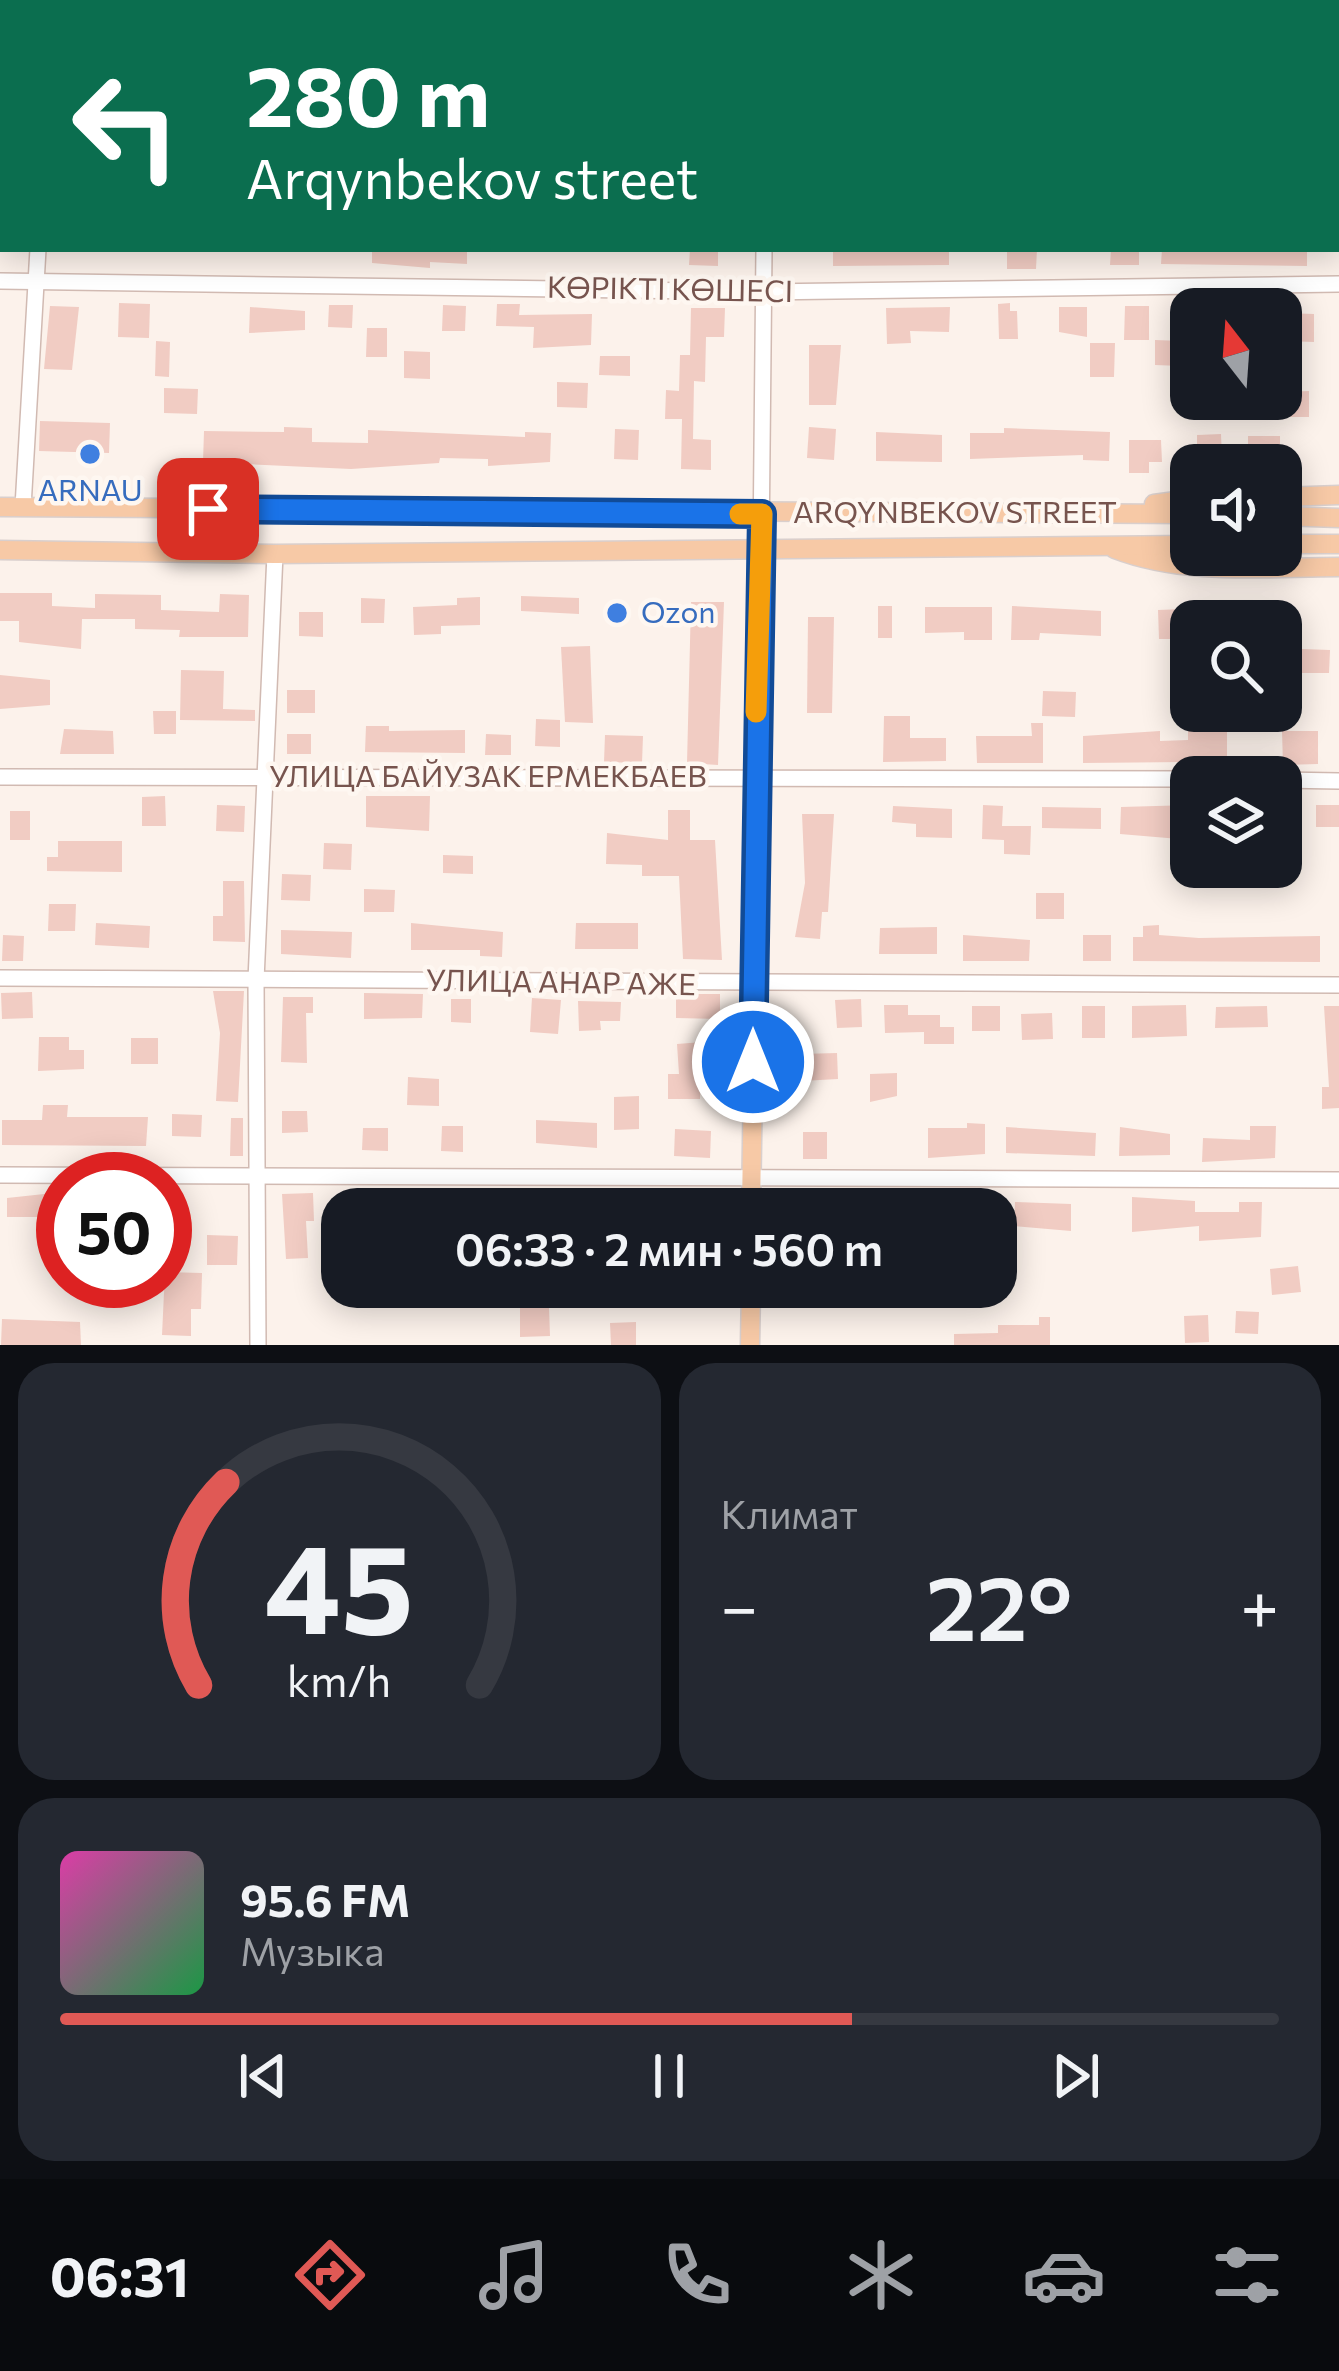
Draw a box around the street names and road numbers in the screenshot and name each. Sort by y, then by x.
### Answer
street label: КӨРІКТІ КӨШЕСІ [547,267,793,308]
street label: ARQYNBEKOV STREET [793,492,1117,529]
street label: УЛИЦА БАЙУЗАК ЕРМЕКБАЕВ [269,756,707,793]
street label: УЛИЦА АНАР АЖЕ [426,960,696,1001]

